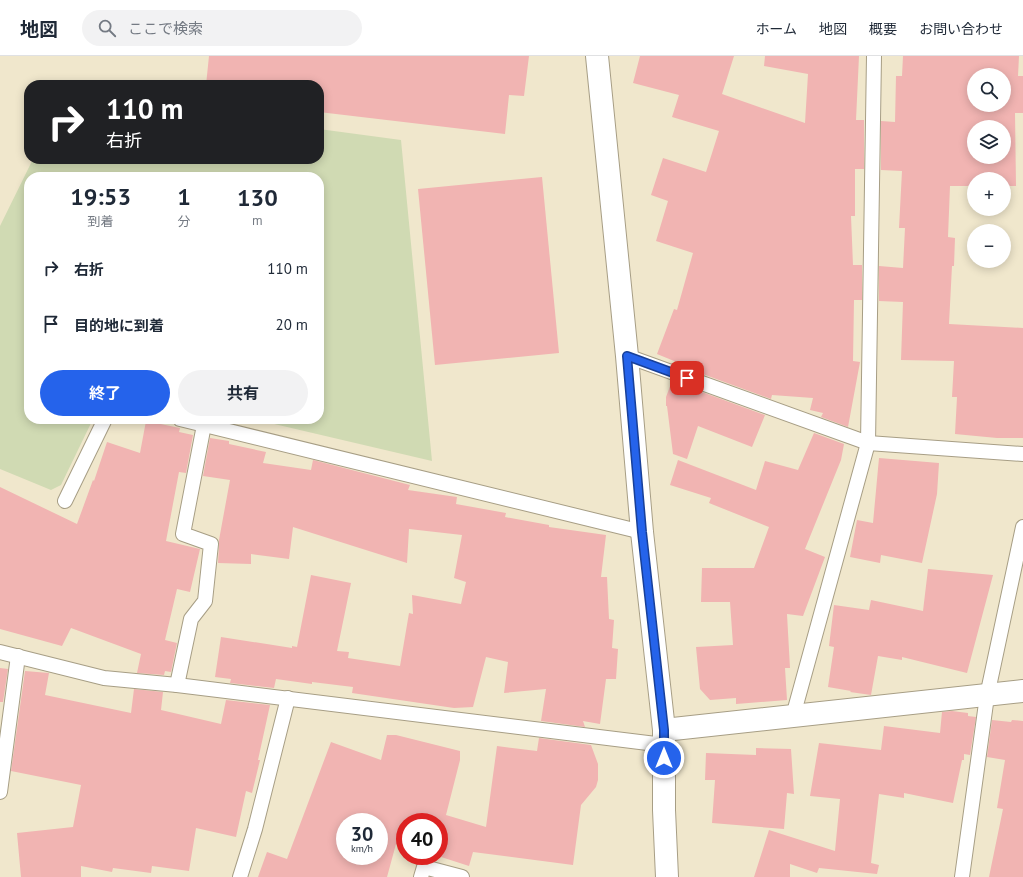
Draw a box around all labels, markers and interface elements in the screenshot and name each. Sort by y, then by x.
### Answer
search box [82,10,362,46]
text: 地図 [20,17,58,41]
icon: search [96,17,118,39]
text: ここで検索 [128,19,203,38]
text: ホーム [755,20,797,38]
text: 地図 [819,20,847,38]
text: 概要 [869,20,897,38]
text: お問い合わせ [919,20,1003,38]
map controls [967,68,1011,268]
button: search [967,68,1011,112]
text: 110 m [106,90,183,127]
icon: right [40,96,92,148]
button: layers [967,120,1011,164]
text: 右折 [106,129,142,152]
button: + [967,172,1011,216]
text: 19:53 [70,181,131,212]
text: 1 [177,181,191,212]
text: 130 [237,182,278,213]
text: m [252,212,263,229]
text: 到着 [88,213,114,230]
text: 分 [178,213,191,230]
button: − [967,224,1011,268]
icon: right [40,257,62,279]
text: 110 m [267,259,308,278]
text: 右折 [74,260,104,279]
icon: arrive [40,313,62,335]
text: 20 m [275,315,308,334]
text: 目的地に到着 [74,316,164,335]
pin [670,361,704,395]
icon: arrive [676,367,698,389]
button: 終了 [40,370,170,416]
button: 共有 [178,370,308,416]
position arrow [643,737,685,779]
speed limit sign: 40 [396,813,448,865]
text: 30 [351,821,373,847]
text: km/h [351,842,373,855]

